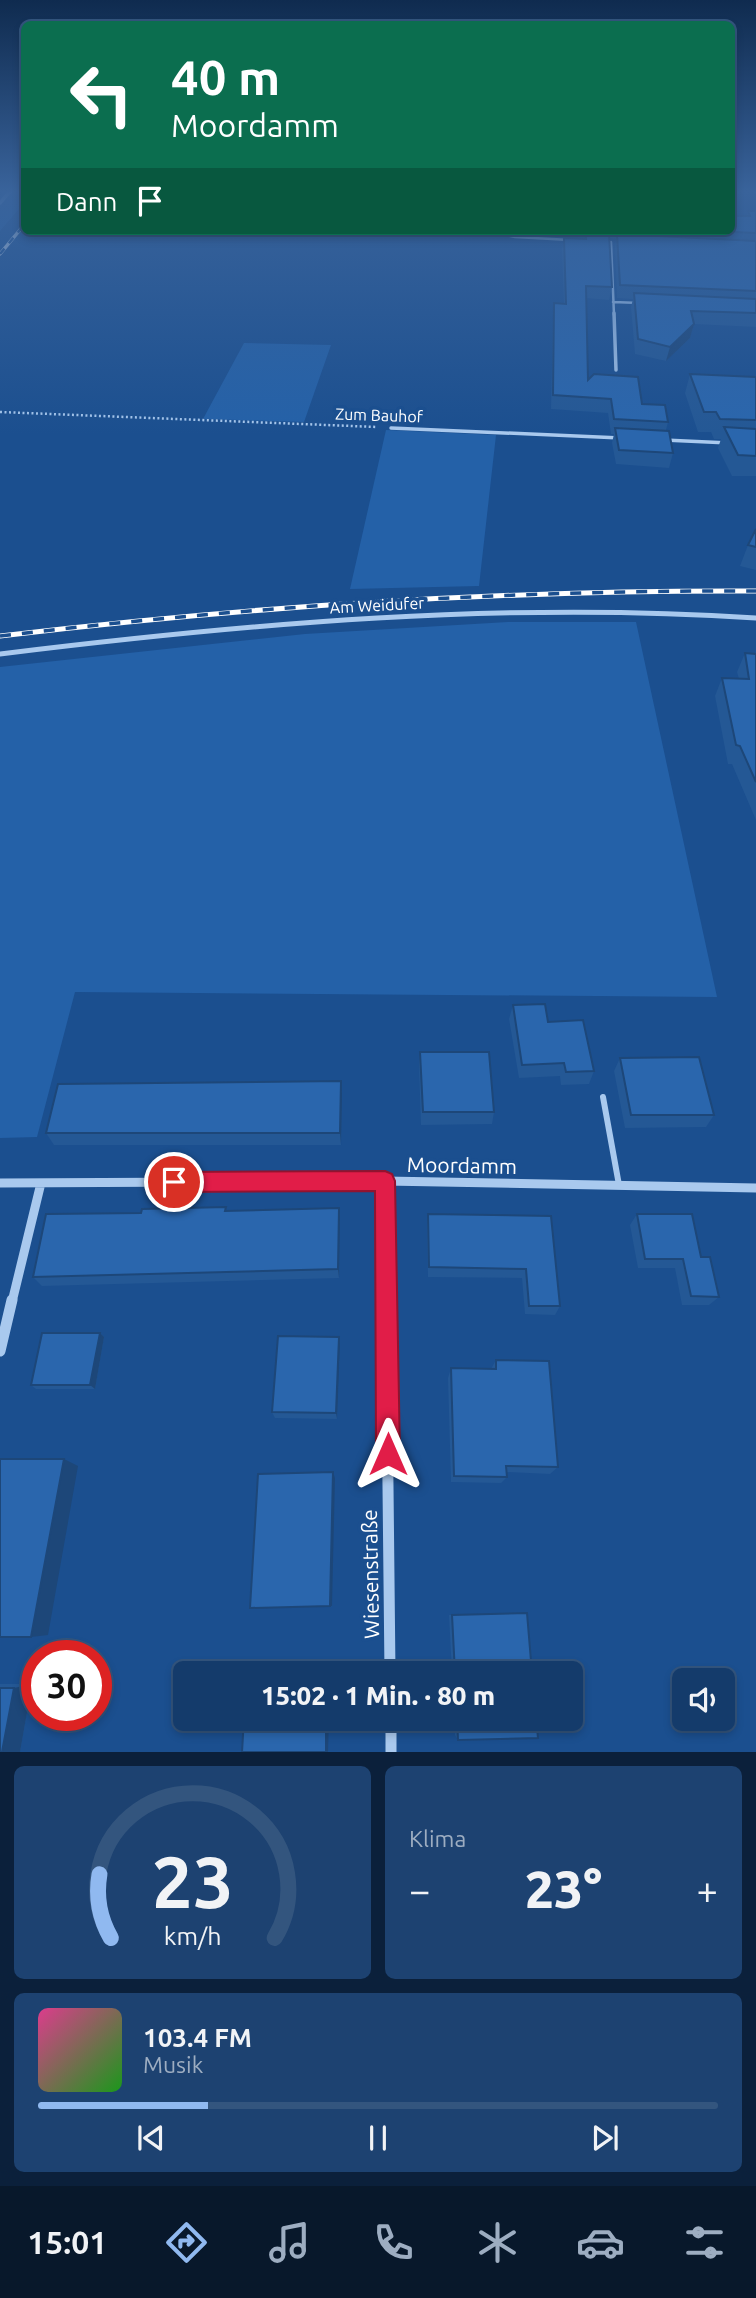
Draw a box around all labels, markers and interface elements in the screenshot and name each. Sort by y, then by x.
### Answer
icon: left [56,49,147,140]
text: 40 m [171,49,280,104]
text: Moordamm [171,107,339,143]
icon: arrive [131,182,169,220]
text: Dann [56,187,117,216]
street label: Zum Bauhof [335,404,424,426]
street label: Am Weidufer [329,594,425,616]
pin [144,1152,204,1212]
street label: Moordamm [407,1152,517,1178]
icon: arrive [155,1163,193,1201]
position arrow [351,1417,425,1491]
street label: Wiesenstraße [357,1509,383,1639]
speed limit sign: 30 [21,1640,112,1731]
map controls [672,1668,735,1731]
button: sound [672,1668,735,1731]
text: 15:02 · 1 Min. · 80 m [261,1681,495,1710]
text: Klima [409,1826,466,1851]
text: 23 [151,1841,234,1923]
text: 23° [525,1860,602,1918]
text: − [409,1869,430,1911]
text: + [697,1869,718,1911]
text: km/h [164,1922,221,1950]
text: 103.4 FM [143,2023,252,2052]
text: Musik [143,2052,203,2077]
icon: previous [132,2119,170,2157]
icon: pause [359,2119,397,2157]
icon: next [586,2119,624,2157]
icon: directions [162,2218,211,2267]
icon: music [265,2218,314,2267]
icon: phone [369,2218,418,2267]
icon: climate [473,2218,522,2267]
icon: car [576,2218,625,2267]
icon: filters [680,2218,729,2267]
text: 15:01 [27,2224,107,2260]

